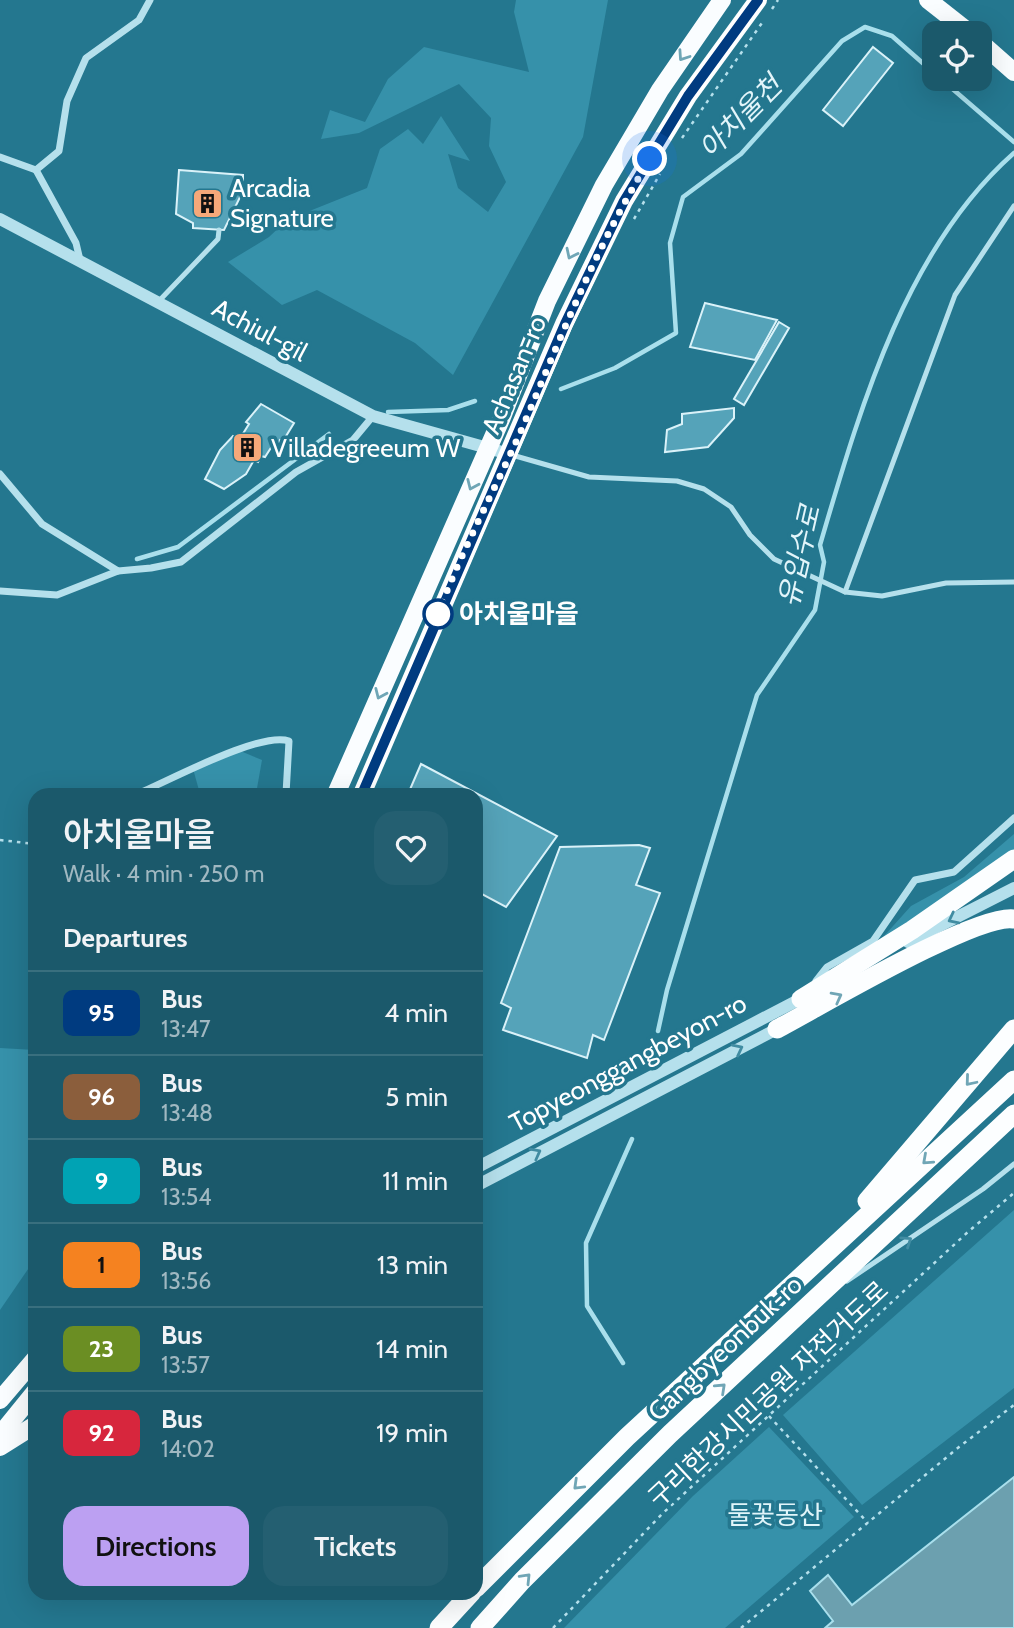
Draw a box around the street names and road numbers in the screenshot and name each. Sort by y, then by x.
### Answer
street label: Achiul-gil [207,292,313,368]
street label: Achasan-ro [475,311,553,439]
street label: Topyeonggangbeyon-ro [504,987,752,1139]
street label: Gangbyeonbuk-ro [641,1268,809,1428]
street label: 구리한강시민공원 자전거도로 [641,1274,895,1514]

